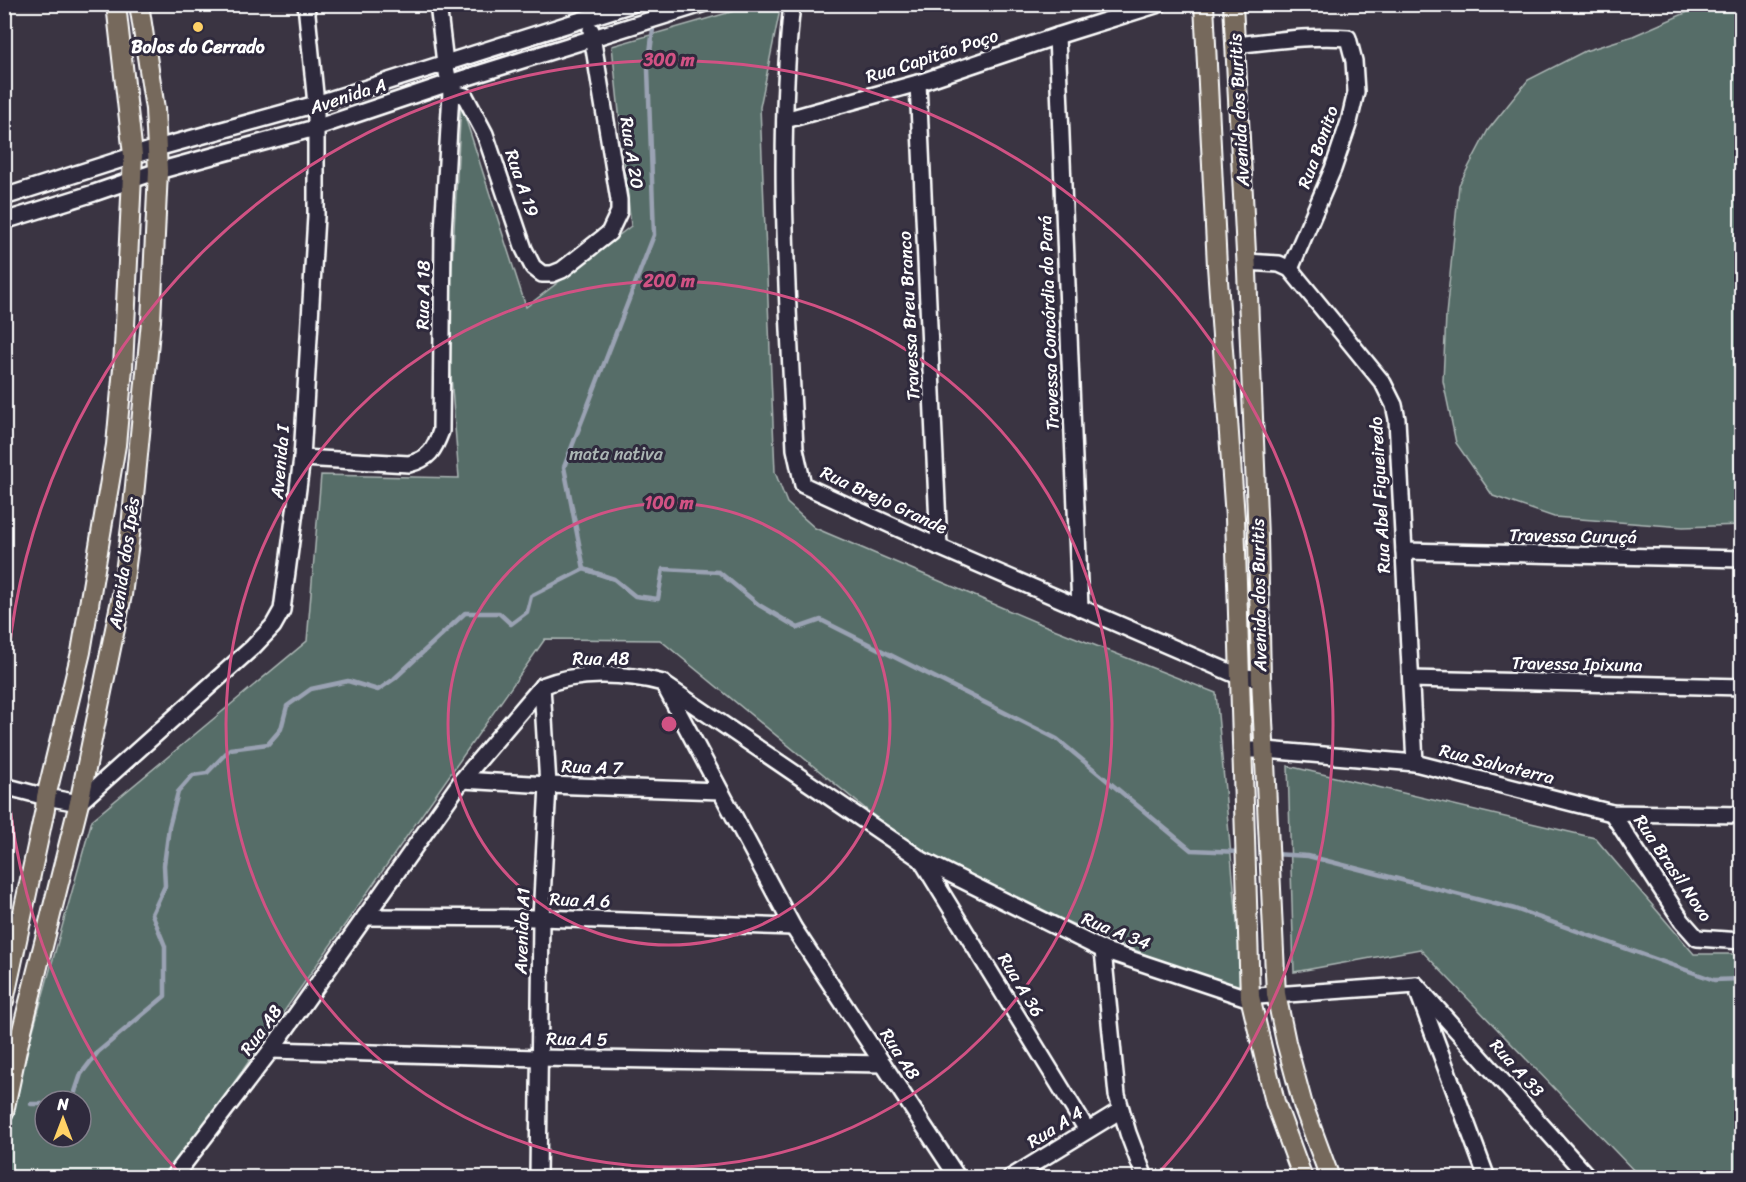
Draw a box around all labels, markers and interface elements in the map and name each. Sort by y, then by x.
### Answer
marker: Bolos do Cerrado [191,20,205,34]
street label: Rua Capitão Poço [862,20,1002,92]
place label: Bolos do Cerrado [131,31,265,63]
street label: Avenida dos Buritis [1219,32,1259,188]
text: 300 m [642,44,695,76]
street label: Avenida A [304,69,391,124]
street label: Rua Bonito [1288,101,1348,193]
street label: Rua A 20 [611,115,653,191]
street label: Rua A 19 [496,145,548,221]
street label: Travessa Concórdia do Pará [1029,215,1069,431]
street label: Travessa Breu Branco [889,230,929,402]
street label: Rua A 18 [406,260,440,330]
text: 200 m [642,265,695,297]
street label: Rua Abel Figueiredo [1360,416,1400,574]
street label: Avenida I [261,422,299,501]
park label: mata nativa [569,438,664,470]
street label: Rua Brejo Grande [815,457,953,544]
text: 100 m [645,487,694,519]
street label: Avenida dos Ipês [99,494,149,632]
street label: Avenida dos Buritis [1242,517,1276,673]
street label: Travessa Curuçá [1509,519,1637,553]
street label: Rua A8 [573,643,630,675]
street label: Travessa Ipixuna [1511,647,1643,681]
centre of rings [659,714,679,734]
street label: Rua Salvaterra [1436,734,1558,794]
street label: Rua A 7 [561,750,625,784]
street label: Rua Brasil Novo [1625,808,1721,929]
street label: Rua A 6 [549,883,611,917]
street label: Avenida A1 [504,887,540,976]
street label: Rua A 34 [1077,903,1155,959]
street label: Rua A 36 [989,946,1053,1024]
street label: Rua A8 [231,997,291,1062]
street label: Rua A8 [871,1021,929,1087]
street label: Rua A 5 [546,1022,608,1056]
street label: Rua A 33 [1482,1031,1553,1105]
north arrow [33,1089,93,1149]
text: N [56,1090,69,1119]
street label: Rua A 4 [1020,1097,1090,1157]

